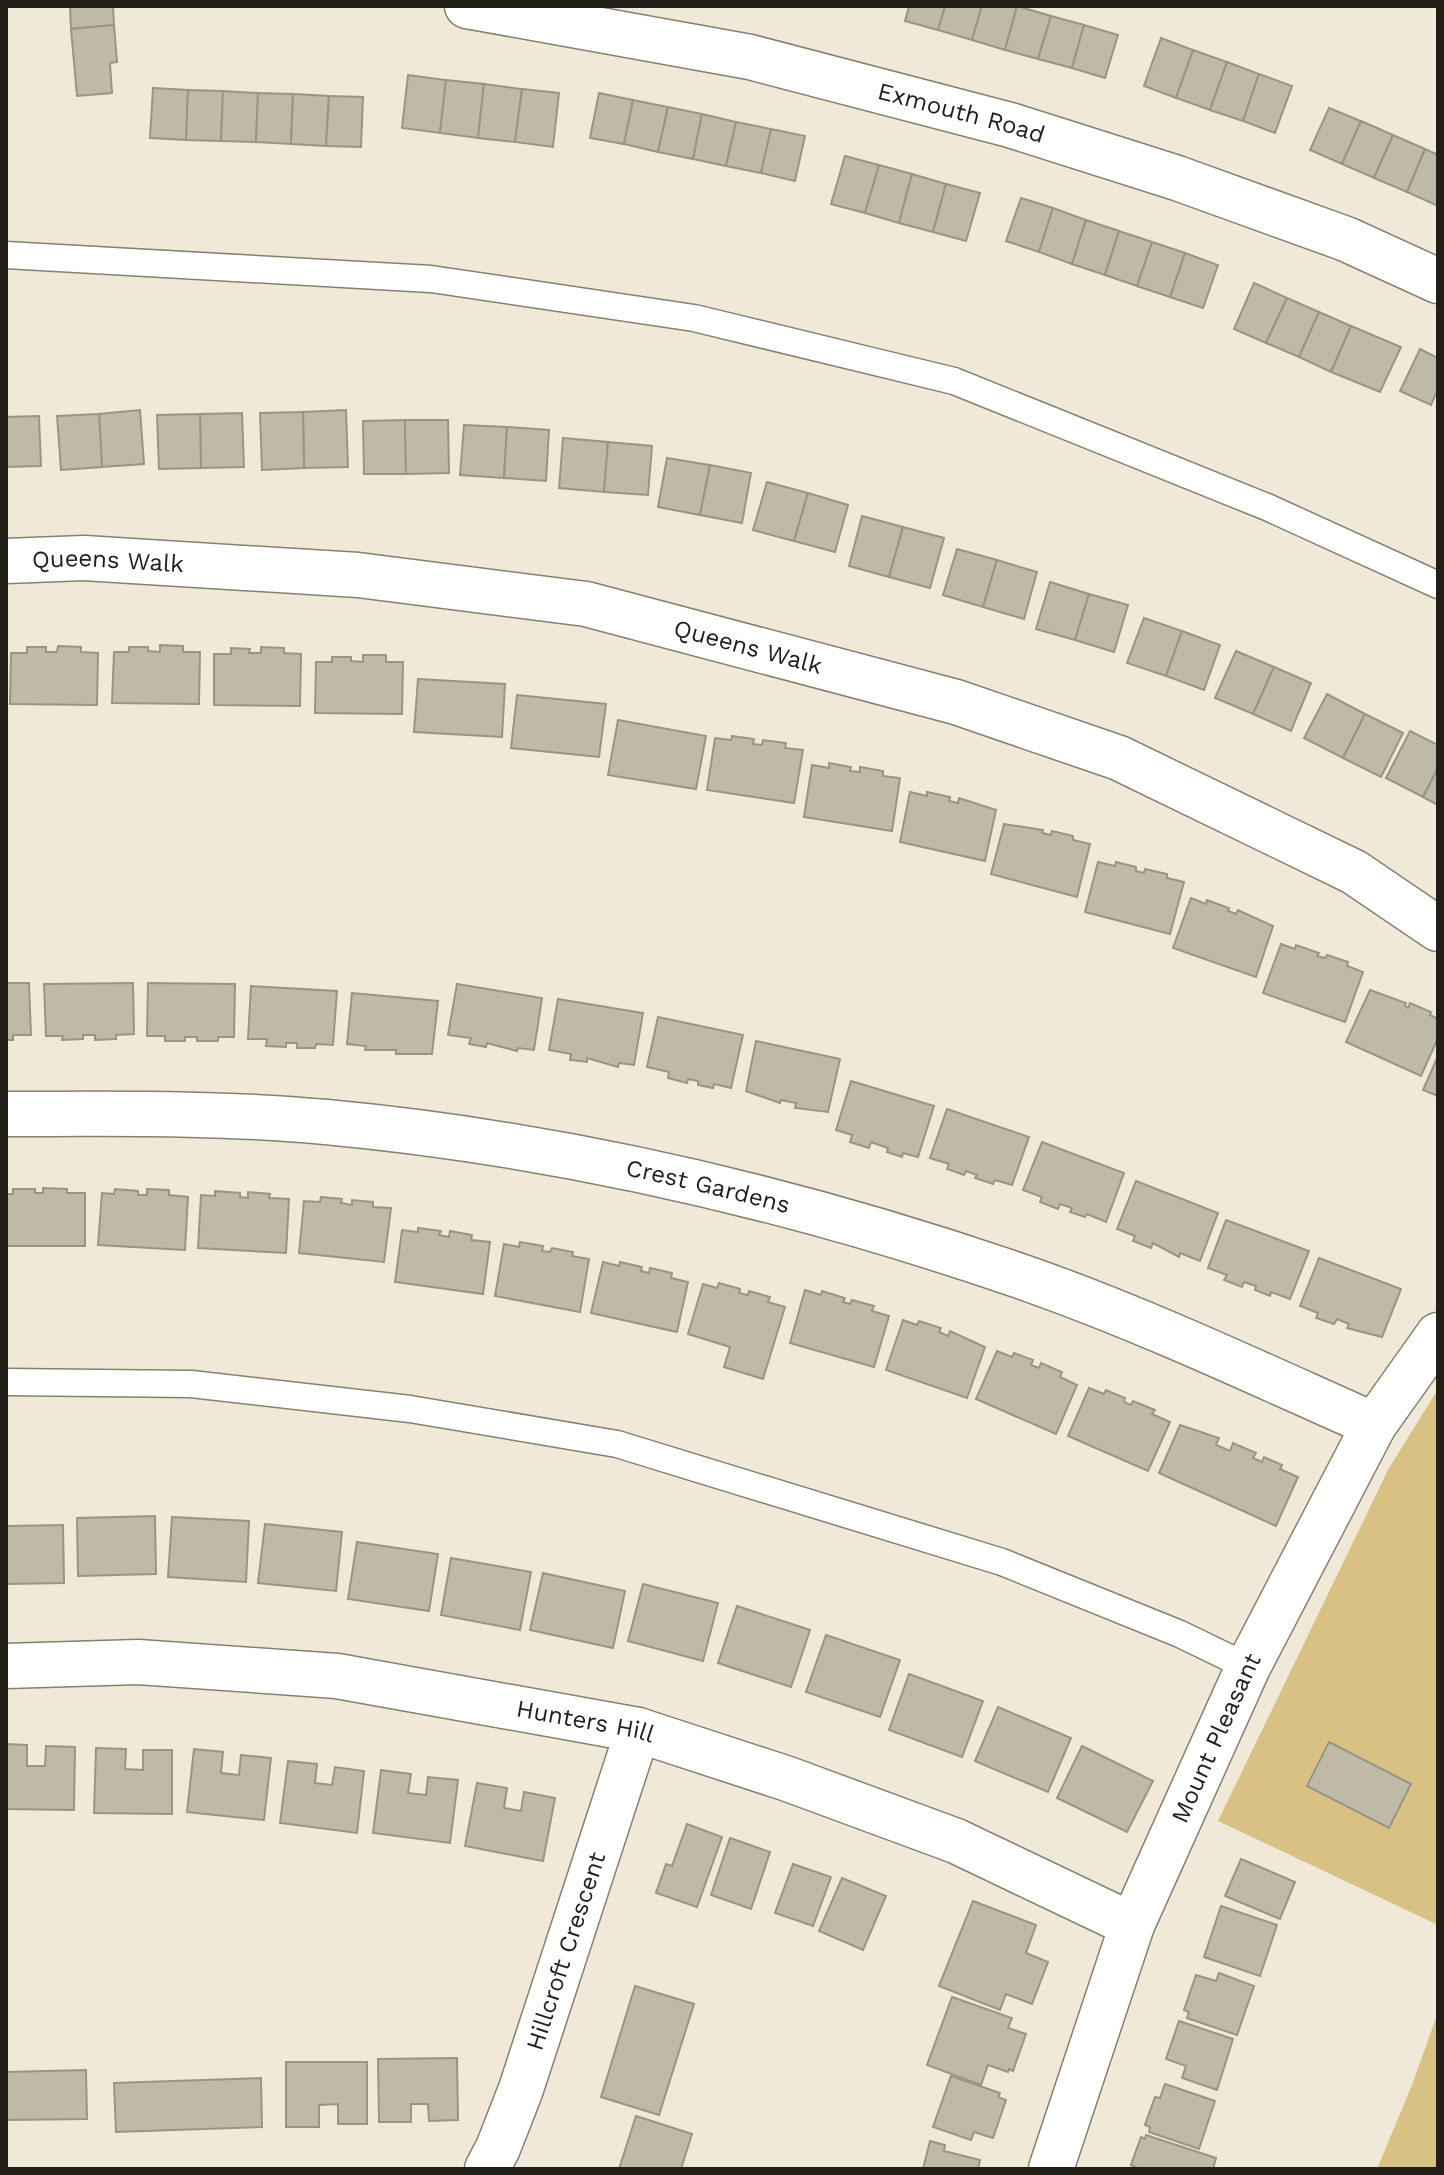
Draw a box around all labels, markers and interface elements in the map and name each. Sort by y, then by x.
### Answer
street label: Exmouth Road [875,77,1048,149]
street label: Queens Walk [31,544,185,578]
street label: Queens Walk [671,614,826,680]
street label: Crest Gardens [624,1154,793,1219]
street label: Mount Pleasant [1166,1649,1267,1827]
street label: Hunters Hill [514,1694,659,1749]
street label: Hillcroft Crescent [521,1849,611,2054]

